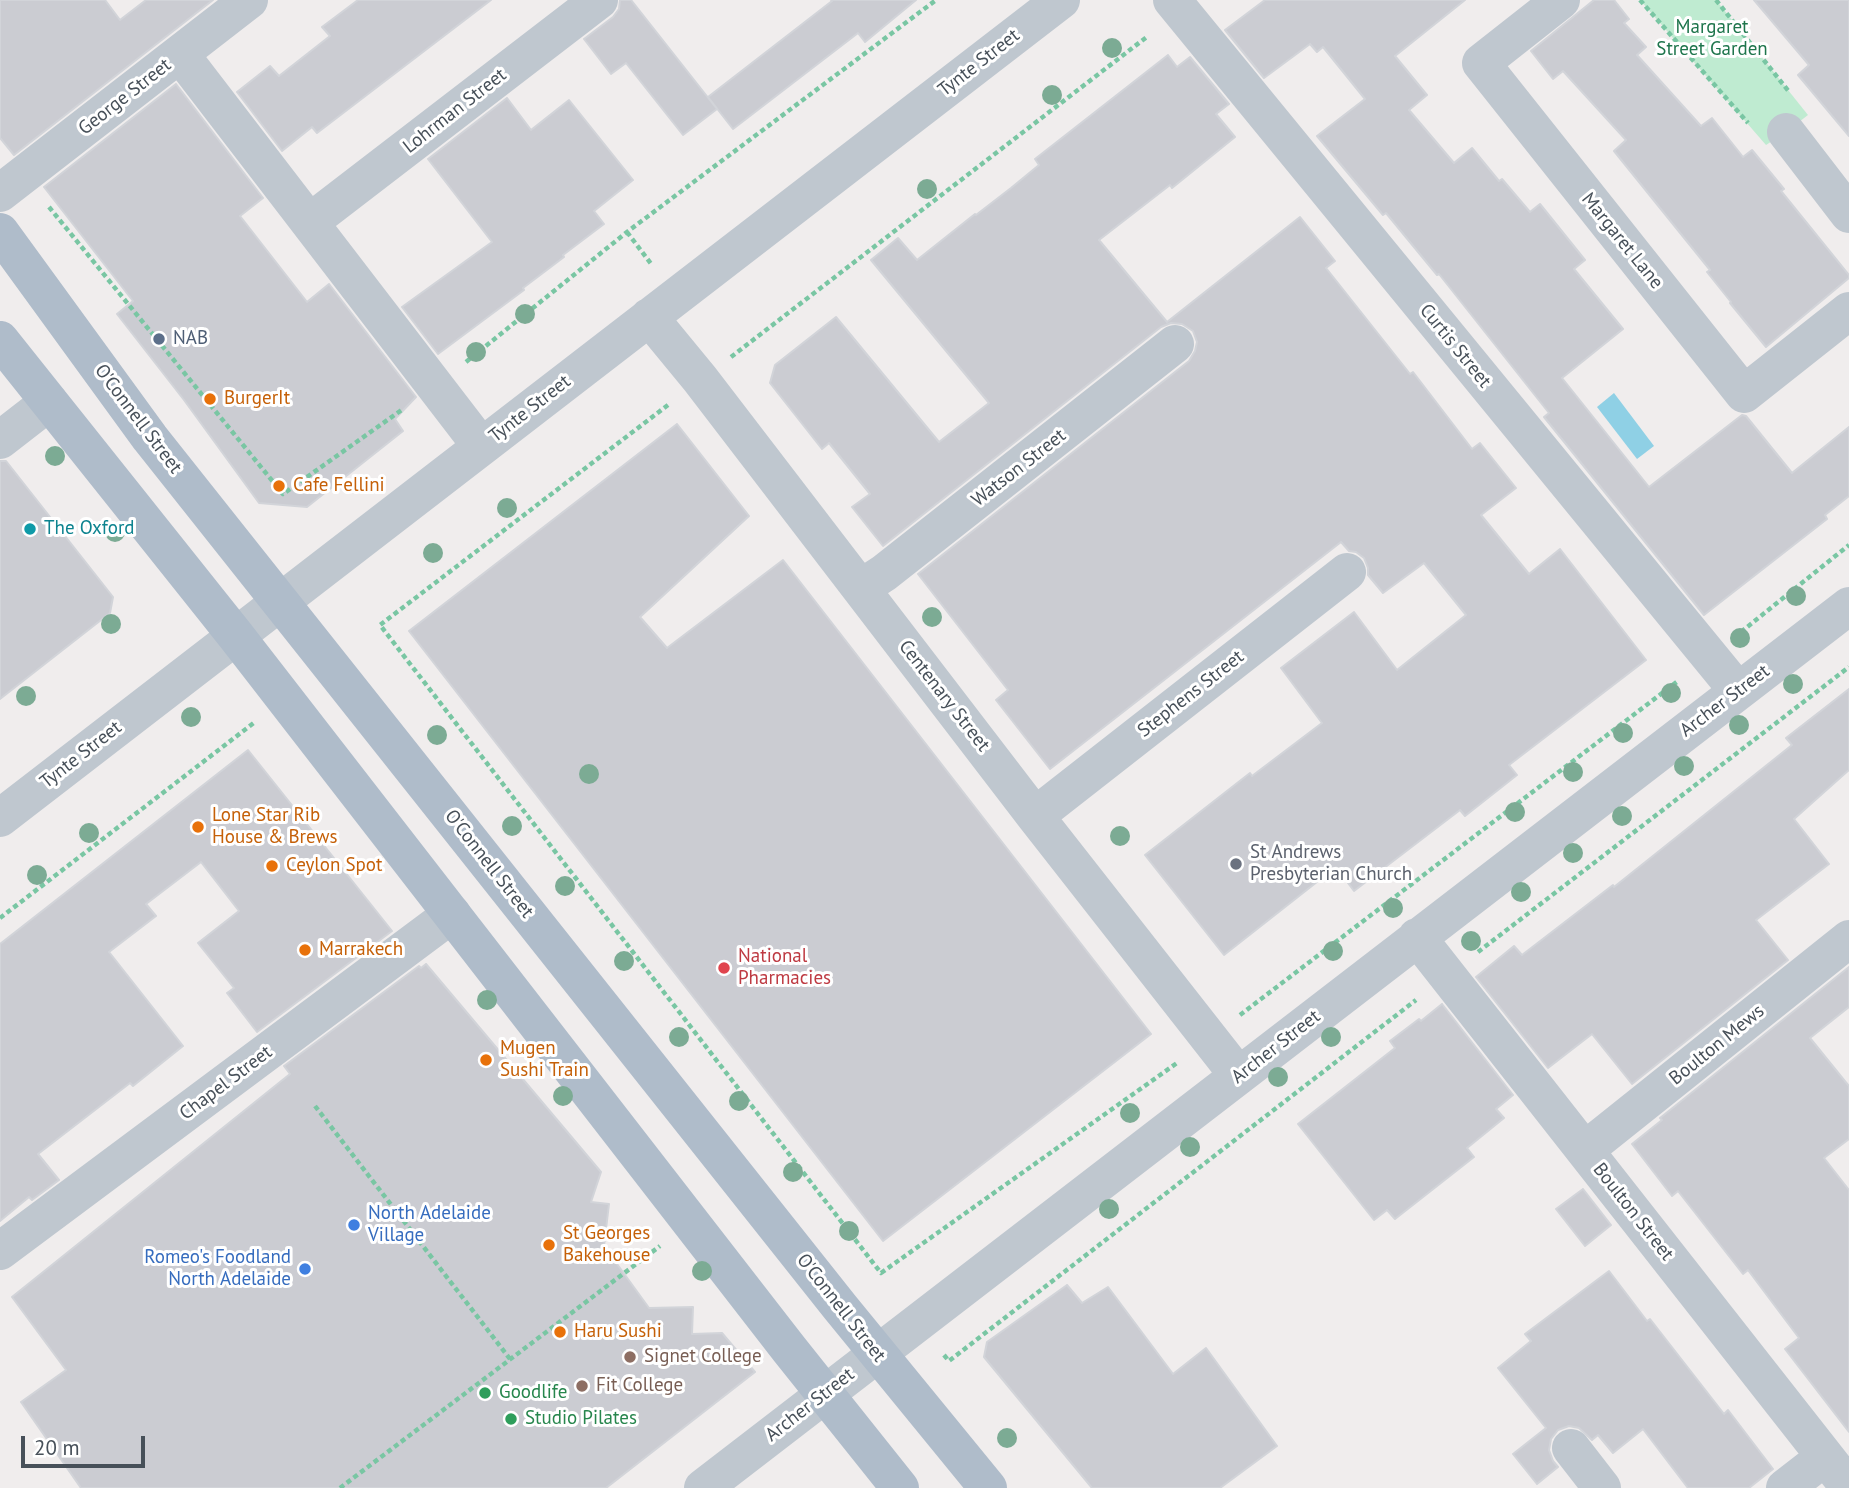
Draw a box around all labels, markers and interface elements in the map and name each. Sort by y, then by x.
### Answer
park label: Margaret Street Garden [1656,17,1768,61]
street label: Tynte Street [934,24,1024,102]
street label: George Street [74,54,176,140]
street label: Lohrman Street [399,64,511,158]
street label: Margaret Lane [1576,188,1668,294]
street label: Curtis Street [1414,300,1496,392]
place label: NAB [173,328,208,350]
marker: NAB [151,331,167,347]
street label: O'Connell Street [89,360,187,478]
street label: Tynte Street [485,370,575,448]
place label: BurgerIt [224,388,290,410]
marker: BurgerIt [202,391,218,407]
street label: Watson Street [967,424,1071,512]
place label: Cafe Fellini [293,475,385,497]
marker: Cafe Fellini [271,478,287,494]
place label: The Oxford [44,518,135,540]
marker: The Oxford [22,521,38,537]
street label: Centenary Street [894,636,994,756]
street label: Stephens Street [1133,646,1249,742]
street label: Archer Street [1676,660,1774,742]
street label: Tynte Street [36,716,126,794]
place label: Lone Star Rib House & Brews [212,805,337,849]
street label: O'Connell Street [440,805,538,923]
marker: Lone Star Rib House & Brews [190,819,206,835]
place label: St Andrews Presbyterian Church [1250,842,1412,886]
place label: Ceylon Spot [286,855,382,877]
marker: St Andrews Presbyterian Church [1228,856,1244,872]
marker: Ceylon Spot [264,858,280,874]
place label: Marrakech [319,939,403,961]
marker: Marrakech [297,942,313,958]
place label: National Pharmacies [738,946,831,990]
marker: National Pharmacies [716,960,732,976]
street label: Boulton Mews [1665,1000,1769,1090]
street label: Archer Street [1227,1005,1325,1089]
place label: Mugen Sushi Train [500,1038,589,1082]
street label: Chapel Street [175,1041,277,1125]
marker: Mugen Sushi Train [478,1052,494,1068]
street label: Boulton Street [1588,1159,1678,1265]
place label: North Adelaide Village [368,1203,491,1247]
marker: North Adelaide Village [346,1217,362,1233]
place label: St Georges Bakehouse [563,1223,651,1267]
marker: St Georges Bakehouse [541,1237,557,1253]
place label: Romeo's Foodland North Adelaide [144,1247,291,1291]
street label: O'Connell Street [792,1249,890,1367]
marker: Romeo's Foodland North Adelaide [297,1261,313,1277]
place label: Haru Sushi [574,1321,662,1343]
marker: Haru Sushi [552,1324,568,1340]
place label: Signet College [644,1346,762,1368]
marker: Signet College [622,1349,638,1365]
street label: Archer Street [761,1363,859,1447]
place label: Fit College [596,1375,683,1397]
marker: Fit College [574,1378,590,1394]
place label: Goodlife [499,1382,567,1404]
marker: Goodlife [477,1385,493,1401]
place label: Studio Pilates [525,1408,637,1430]
marker: Studio Pilates [503,1411,519,1427]
scale bar [24,1422,149,1466]
text: 20 m [34,1434,80,1461]

